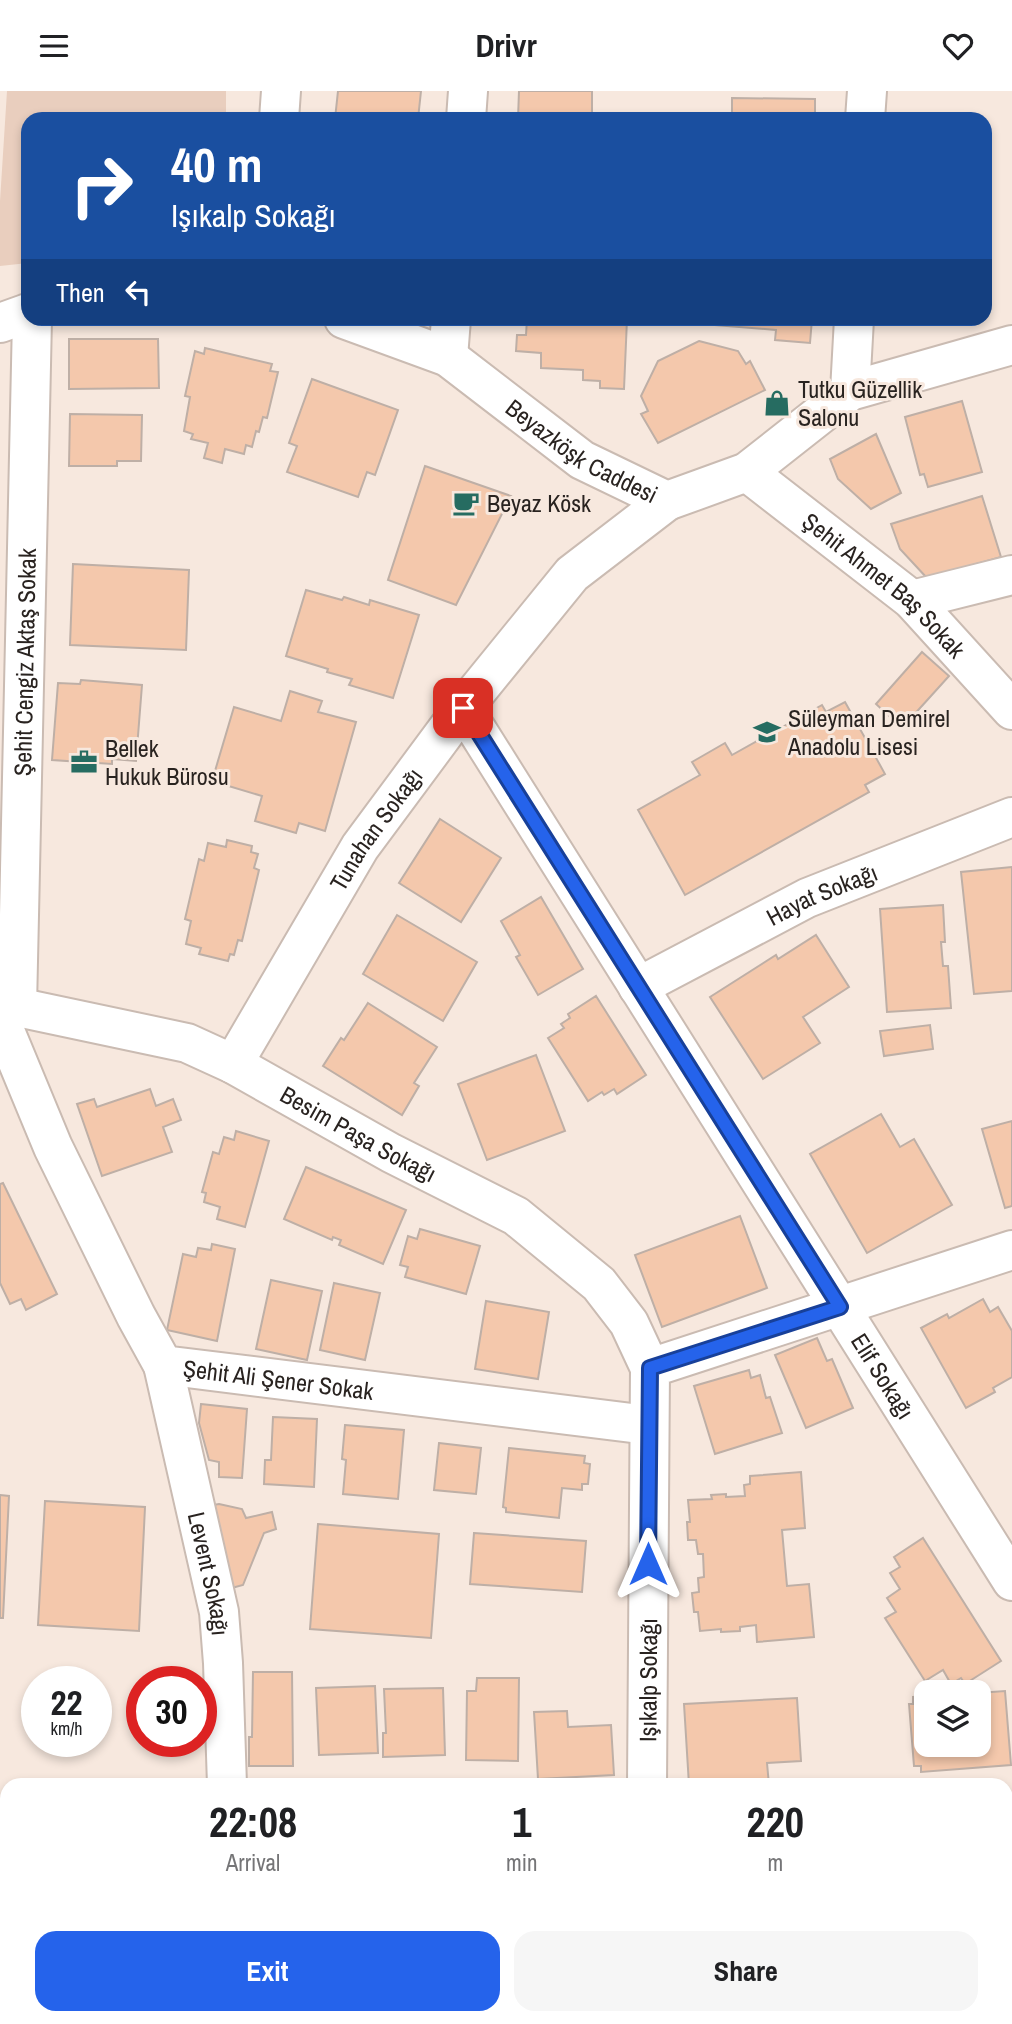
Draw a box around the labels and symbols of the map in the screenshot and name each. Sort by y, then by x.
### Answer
place label: Tutku Güzellik Salonu [798,373,922,433]
shop icon: Tutku Güzellik Salonu [762,388,792,418]
street label: Beyazköşk Caddesi [499,391,663,510]
place label: Beyaz Kösk [487,487,591,519]
cafe icon: Beyaz Kösk [451,488,481,518]
street label: Şehit Ahmet Baş Sokak [796,505,973,665]
street label: Şehit Cengiz Aktaş Sokak [6,548,43,776]
pin [433,678,493,738]
place label: Süleyman Demirel Anadolu Lisesi [787,702,950,762]
school or university icon: Süleyman Demirel Anadolu Lisesi [752,717,782,747]
place label: Bellek Hukuk Bürosu [105,732,229,792]
office icon: Bellek Hukuk Bürosu [69,747,99,777]
street label: Tunahan Sokağı [322,761,429,896]
street label: Hayat Sokağı [760,856,882,933]
street label: Besim Paşa Sokağı [275,1078,442,1189]
street label: Elif Sokağı [844,1327,922,1425]
street label: Şehit Ali Şener Sokak [181,1352,376,1407]
street label: Levent Sokağı [181,1509,237,1637]
position arrow [611,1527,685,1601]
street label: Işıkalp Sokağı [631,1618,664,1742]
speed limit sign: 30 [126,1666,217,1757]

